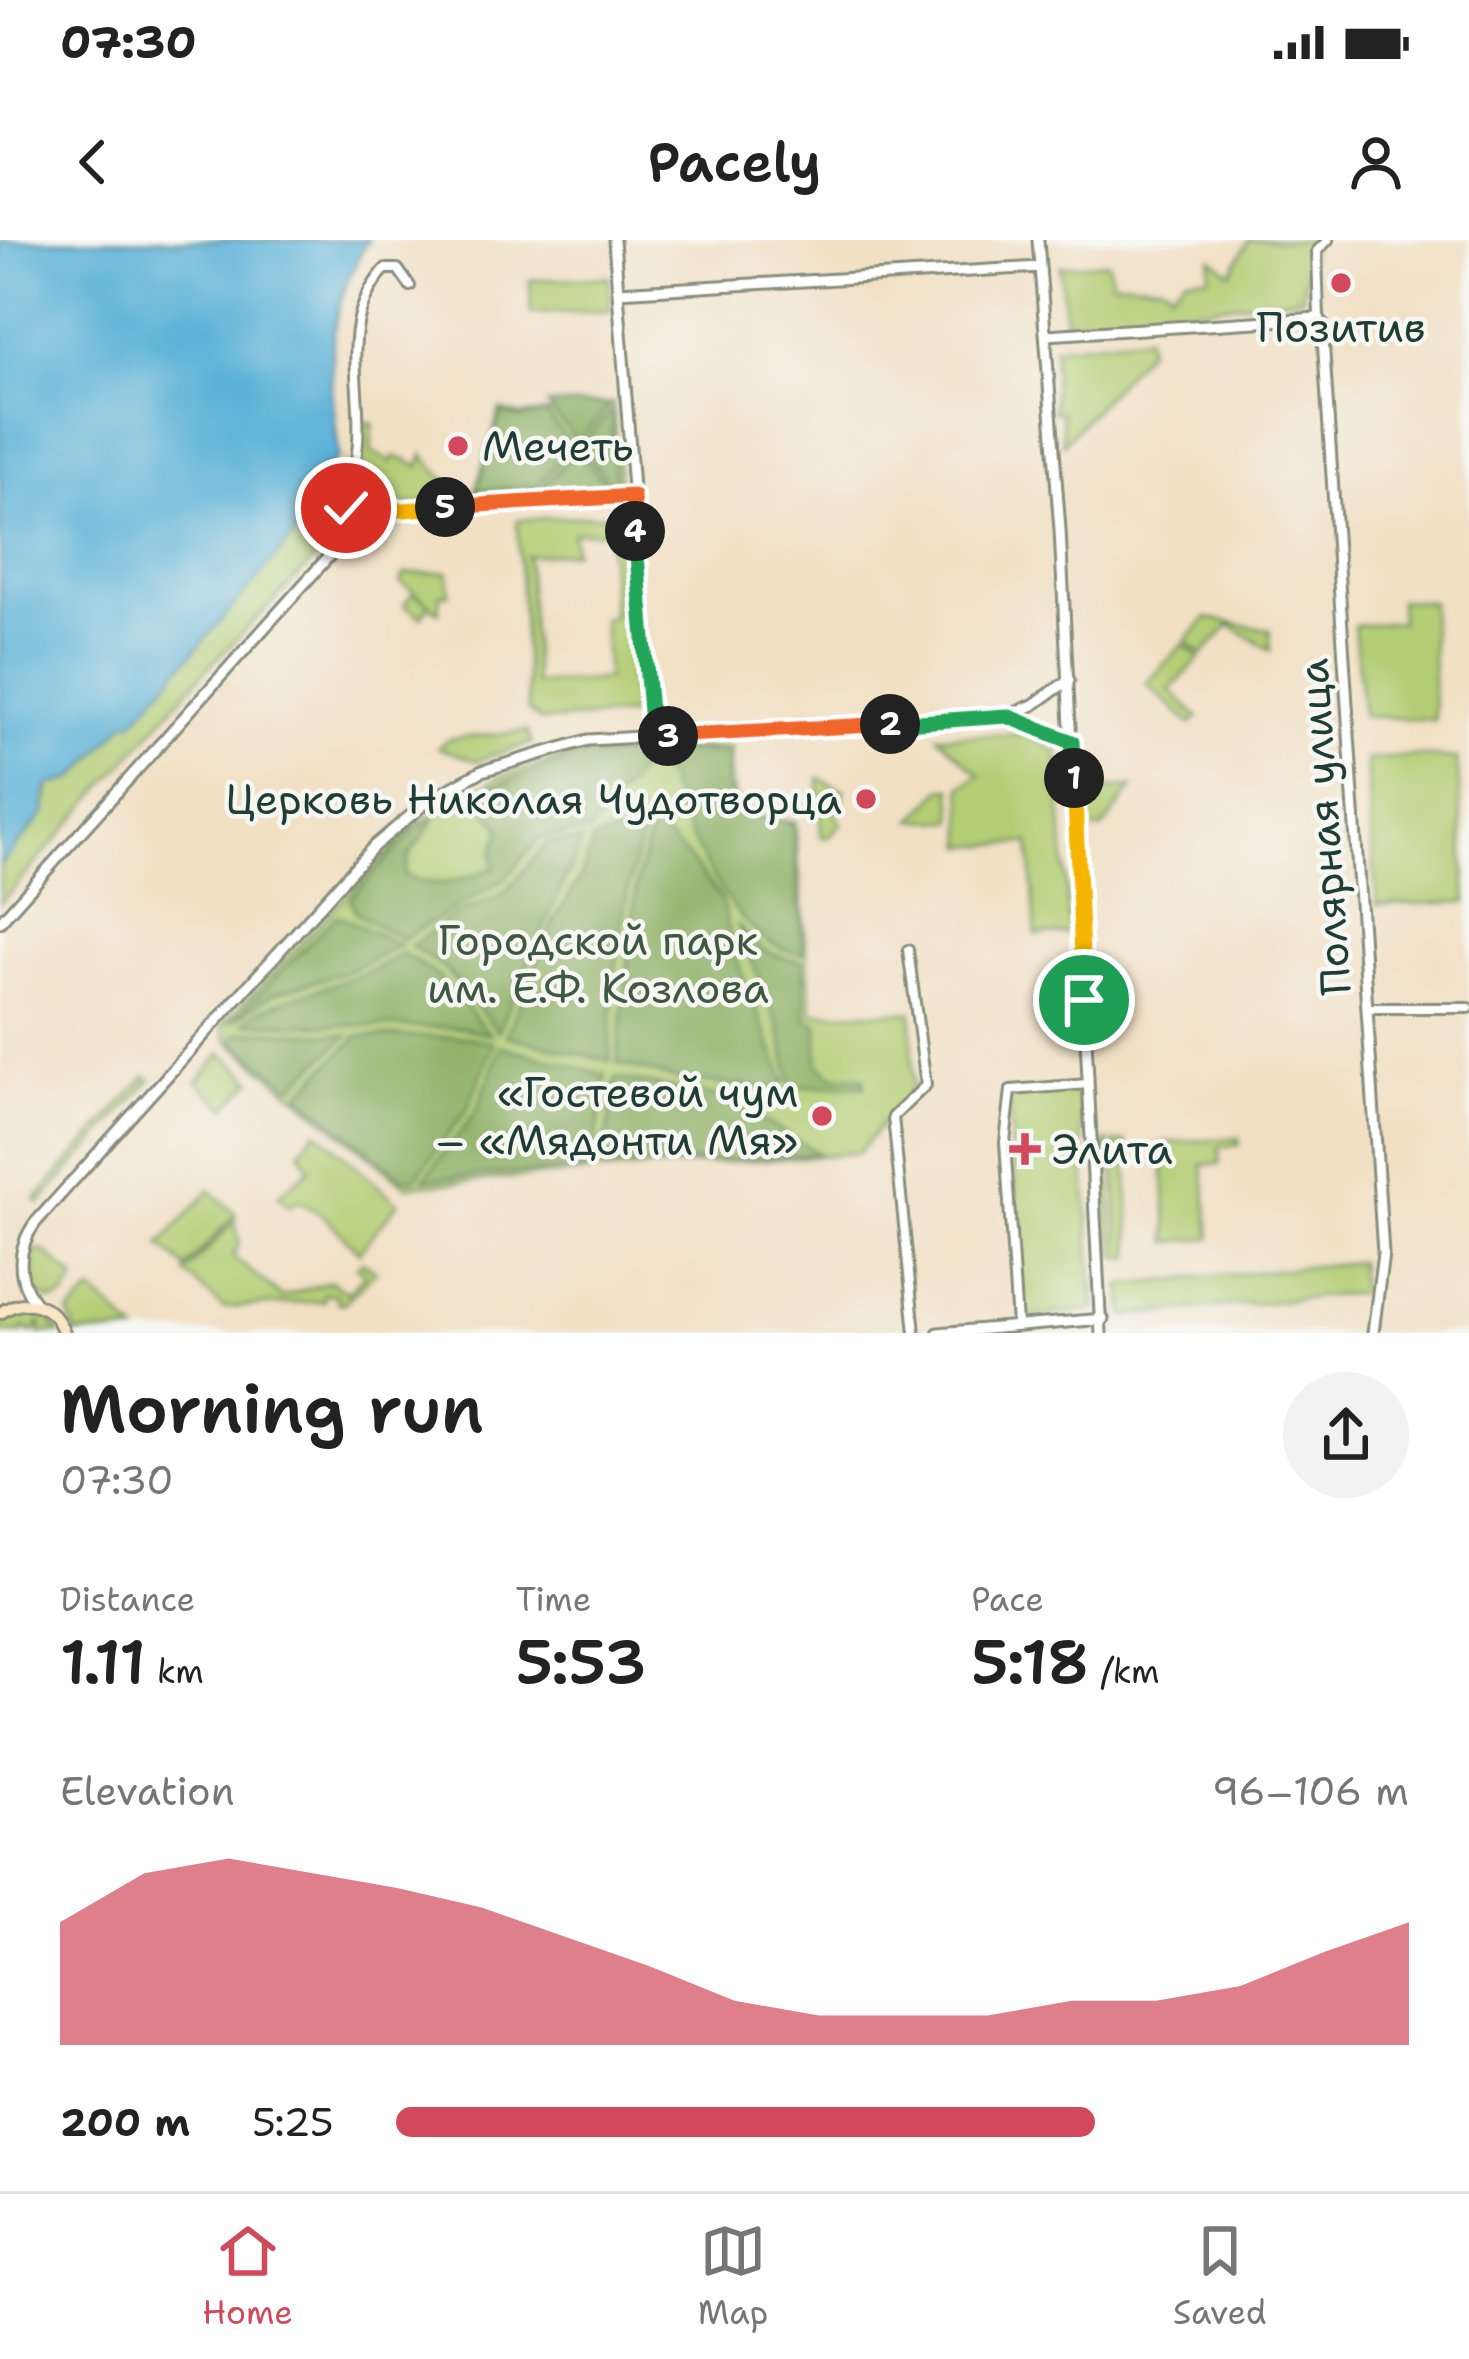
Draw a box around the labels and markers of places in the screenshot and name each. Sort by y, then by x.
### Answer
marker: Позитив [1328,270,1354,296]
place label: Позитив [1256,299,1426,355]
place label: Мечеть [482,418,634,474]
marker: Мечеть [445,433,471,459]
pin [295,457,397,559]
pin: 5 [415,477,475,537]
pin: 4 [605,501,665,561]
pin: 2 [860,694,920,754]
pin: 3 [638,706,698,766]
pin: 1 [1044,748,1104,808]
place label: Церковь Николая Чудотворца [225,771,842,827]
marker: Церковь Николая Чудотворца [853,786,879,812]
pin [1033,949,1135,1051]
place label: «Гостевой чум – «Мядонти Мя» [435,1064,798,1168]
marker: «Гостевой чум – «Мядонти Мя» [809,1103,835,1129]
place label: Элита [1052,1121,1173,1177]
marker: Элита [1009,1133,1041,1165]

